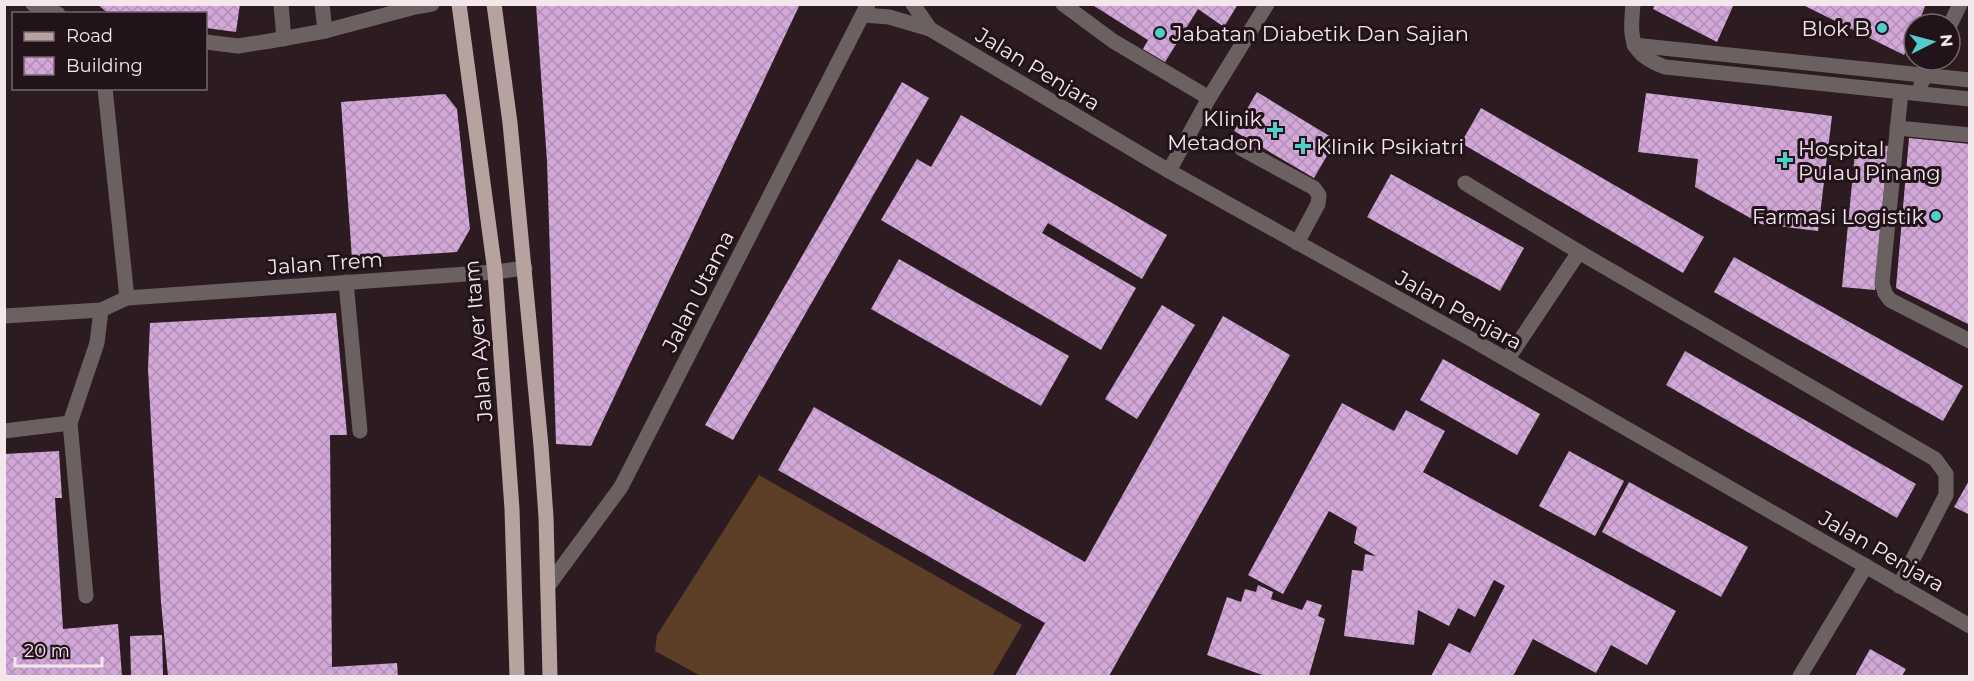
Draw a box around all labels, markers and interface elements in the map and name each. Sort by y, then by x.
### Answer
legend [12,12,207,90]
north arrow [1902,12,1962,72]
place label: Blok B [1801,16,1870,41]
place label: Jabatan Diabetik Dan Sajian [1171,21,1469,46]
marker: Blok B [1875,21,1889,35]
street label: Jalan Penjara [971,22,1105,116]
text: Road [66,25,113,47]
marker: Jabatan Diabetik Dan Sajian [1153,26,1167,40]
text: N [1936,33,1957,48]
text: Building [66,55,143,77]
place label: Klinik Metadon [1167,106,1262,155]
marker: Klinik Metadon [1266,121,1284,139]
place label: Klinik Psikiatri [1316,134,1464,159]
place label: Hospital Pulau Pinang [1798,136,1941,185]
marker: Klinik Psikiatri [1294,137,1312,155]
marker: Hospital Pulau Pinang [1776,151,1794,169]
place label: Farmasi Logistik [1752,204,1924,229]
marker: Farmasi Logistik [1929,209,1943,223]
street label: Jalan Utama [656,226,739,357]
street label: Jalan Trem [266,247,383,280]
street label: Jalan Ayer Itam [458,259,498,424]
street label: Jalan Penjara [1391,265,1526,355]
street label: Jalan Penjara [1814,505,1949,597]
scale bar [15,630,102,668]
text: 20 m [24,640,70,662]

